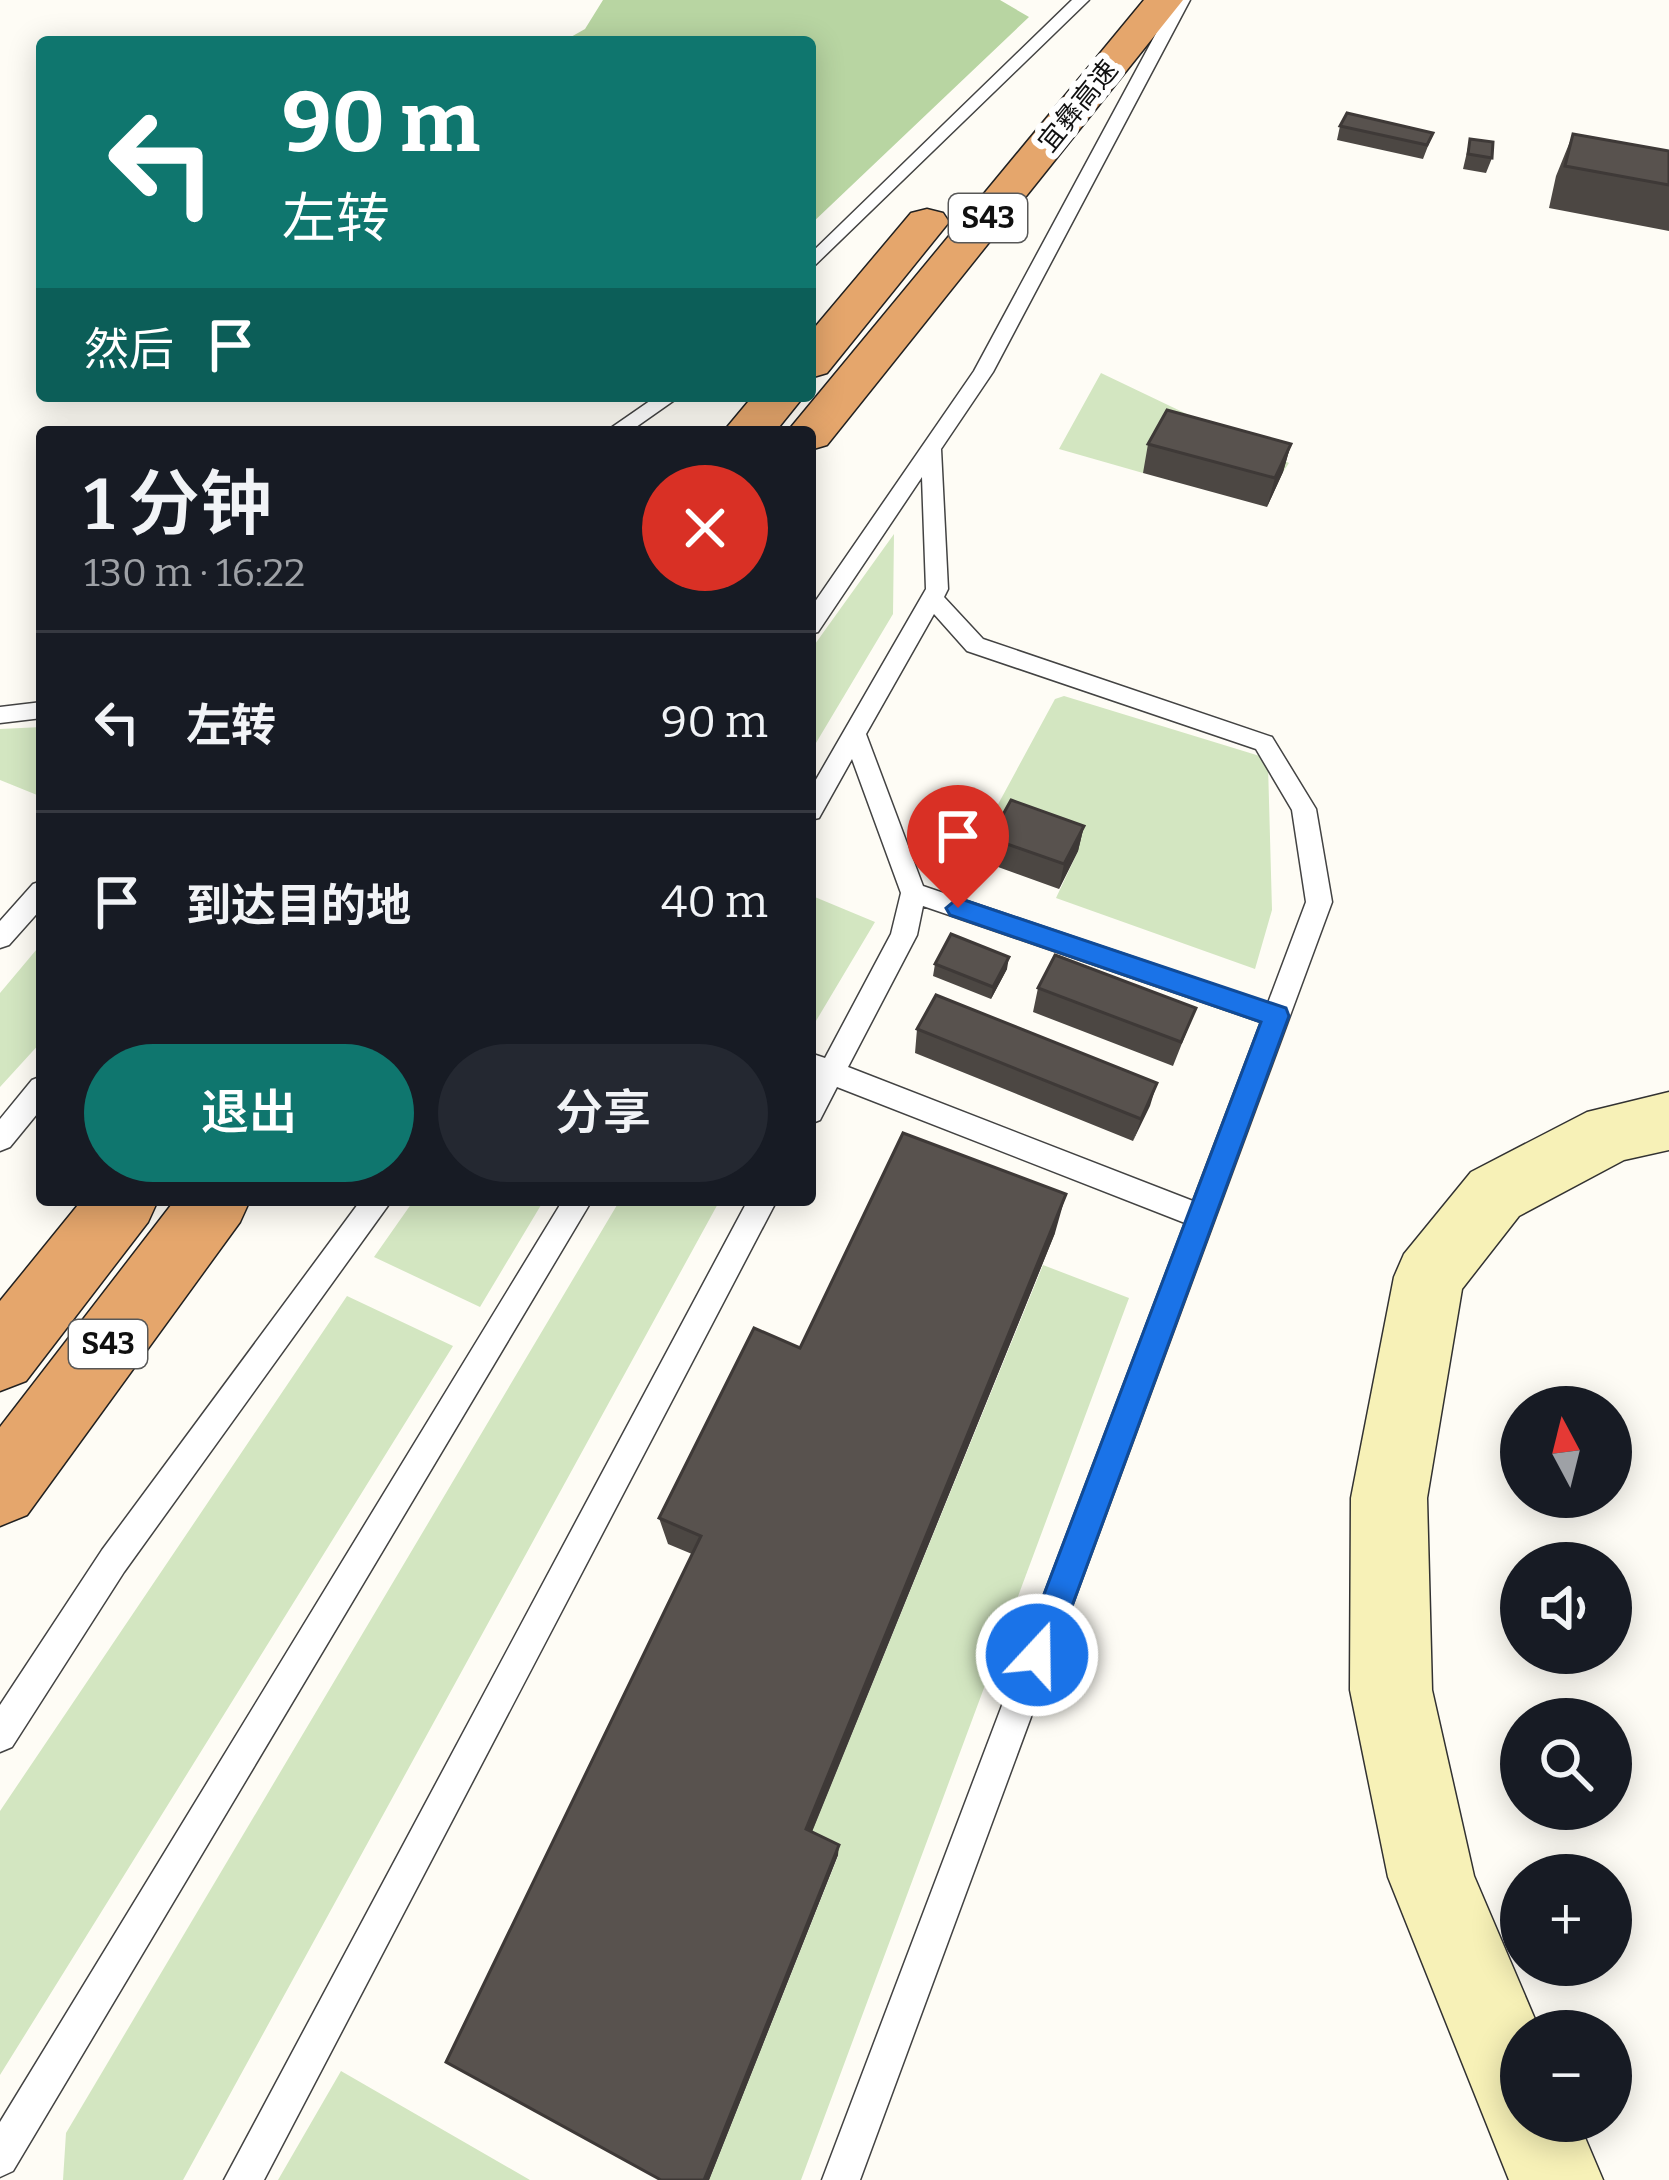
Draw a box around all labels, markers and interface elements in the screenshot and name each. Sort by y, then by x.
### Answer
street label: 宜彝高速 [1032,54,1124,158]
text: 90 m [282,72,480,173]
icon: left [84,84,240,240]
text: 左转 [282,187,390,251]
road number: S43 [949,194,1027,242]
icon: arrive [198,312,264,378]
text: 然后 [84,323,174,377]
text: 1 分钟 [84,462,272,548]
button: close [642,465,768,591]
text: 130 m · 16:22 [84,550,305,596]
icon: left [84,689,150,755]
text: 90 m [661,695,768,749]
text: 左转 [186,699,276,753]
pin [907,785,1009,908]
icon: arrive [925,803,991,869]
icon: arrive [84,869,150,935]
text: 40 m [661,875,768,929]
text: 到达目的地 [186,879,411,933]
button: 退出 [84,1044,414,1182]
button: 分享 [438,1044,768,1182]
road number: S43 [69,1320,147,1368]
north arrow [1500,1386,1632,1518]
map controls [1500,1386,1632,2142]
button: sound [1500,1542,1632,1674]
position arrow [974,1592,1100,1718]
button: search [1500,1698,1632,1830]
button: + [1500,1854,1632,1986]
button: − [1500,2010,1632,2142]

